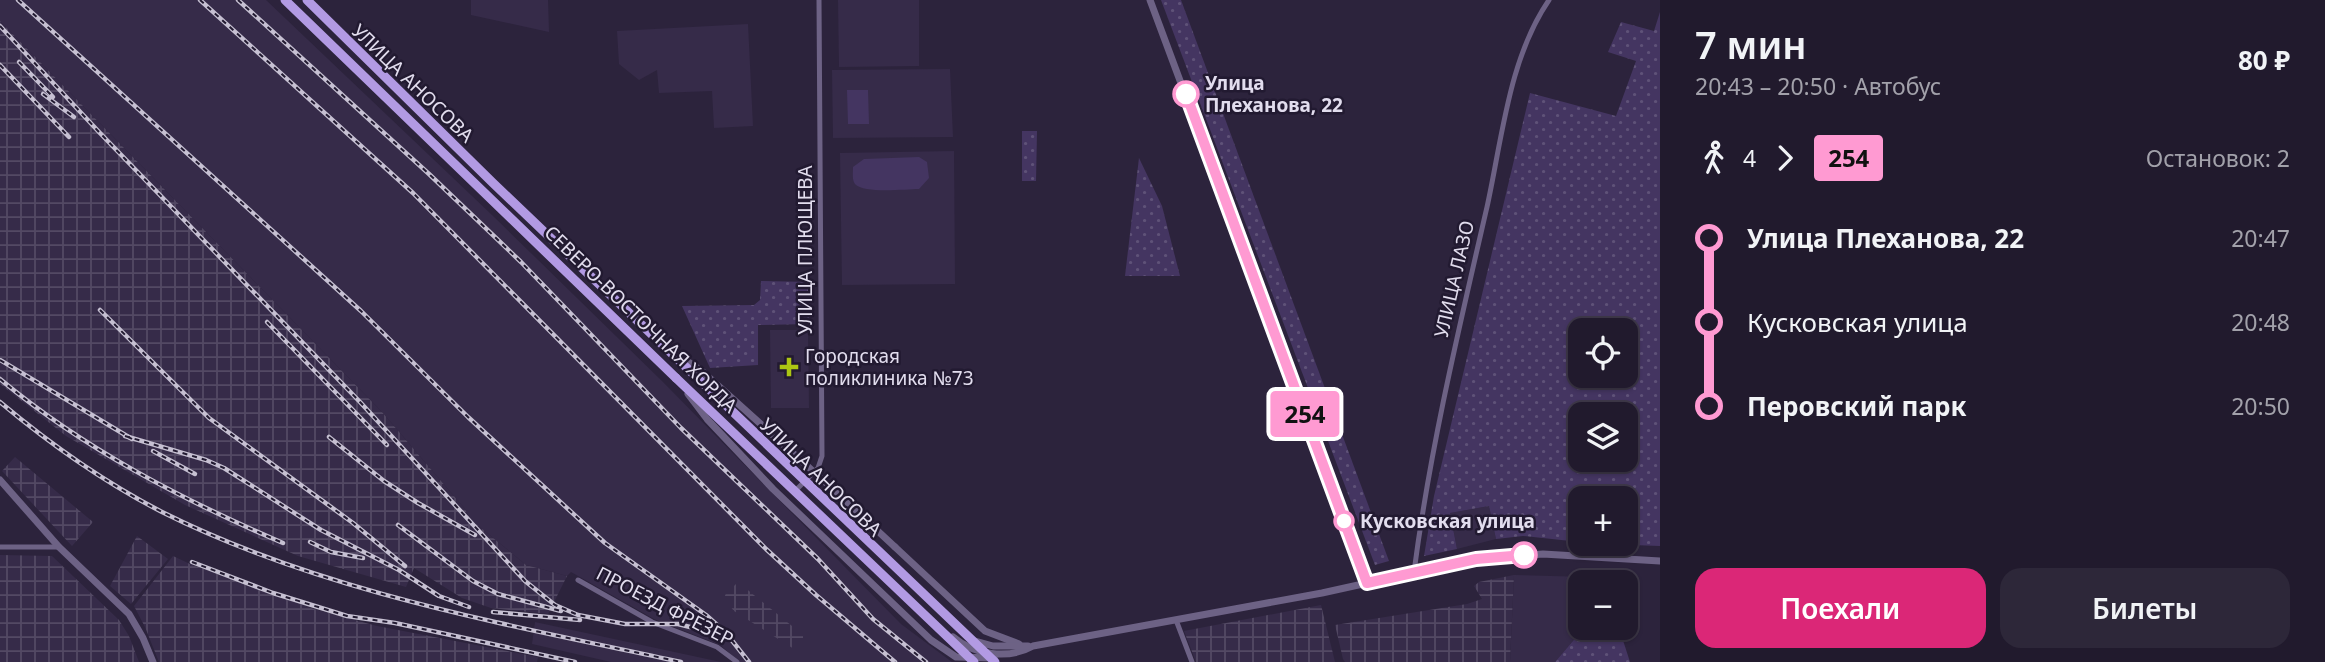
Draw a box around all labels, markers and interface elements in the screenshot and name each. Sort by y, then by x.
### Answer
street label: УЛИЦА АНОСОВА [346,18,480,149]
text: 7 мин [1695,18,1807,70]
text: 80 ₽ [2238,42,2290,78]
place label: Улица Плеханова, 22 [1205,70,1343,118]
text: 20:43 – 20:50 · Автобус [1695,70,1941,102]
marker: Улица Плеханова, 22 [1173,81,1199,107]
icon: walk [1695,139,1733,177]
icon: forward [1766,139,1804,177]
text: 254 [1828,141,1869,174]
text: 4 [1743,142,1756,174]
text: Остановок: 2 [2146,142,2290,174]
street label: УЛИЦА ПЛЮЩЕВА [792,164,818,335]
street label: УЛИЦА ЛАЗО [1428,218,1480,340]
street label: СЕВЕРО-ВОСТОЧНАЯ ХОРДА [539,220,744,419]
text: Улица Плеханова, 22 [1747,220,2024,256]
text: 20:47 [2231,222,2290,254]
text: Кусковская улица [1747,304,1968,340]
text: 20:48 [2231,306,2290,338]
map controls [1568,318,1638,640]
button: locate [1568,318,1638,388]
place label: Городская поликлиника №73 [805,343,974,391]
marker: Городская поликлиника №73 [779,357,799,377]
text: Перовский парк [1747,388,1967,424]
text: 20:50 [2231,390,2290,422]
line badge: 254 [1265,391,1345,437]
text: 254 [1284,397,1326,430]
button: layers [1568,402,1638,472]
street label: УЛИЦА АНОСОВА [754,412,888,543]
button: + [1568,486,1638,556]
place label: Кусковская улица [1360,508,1535,534]
marker: Кусковская улица [1334,511,1354,531]
unlabelled marker [1511,542,1537,568]
street label: ПРОЕЗД ФРЕЗЕР [592,560,738,652]
button: Поехали [1695,568,1986,648]
button: Билеты [2000,568,2290,648]
button: − [1568,570,1638,640]

